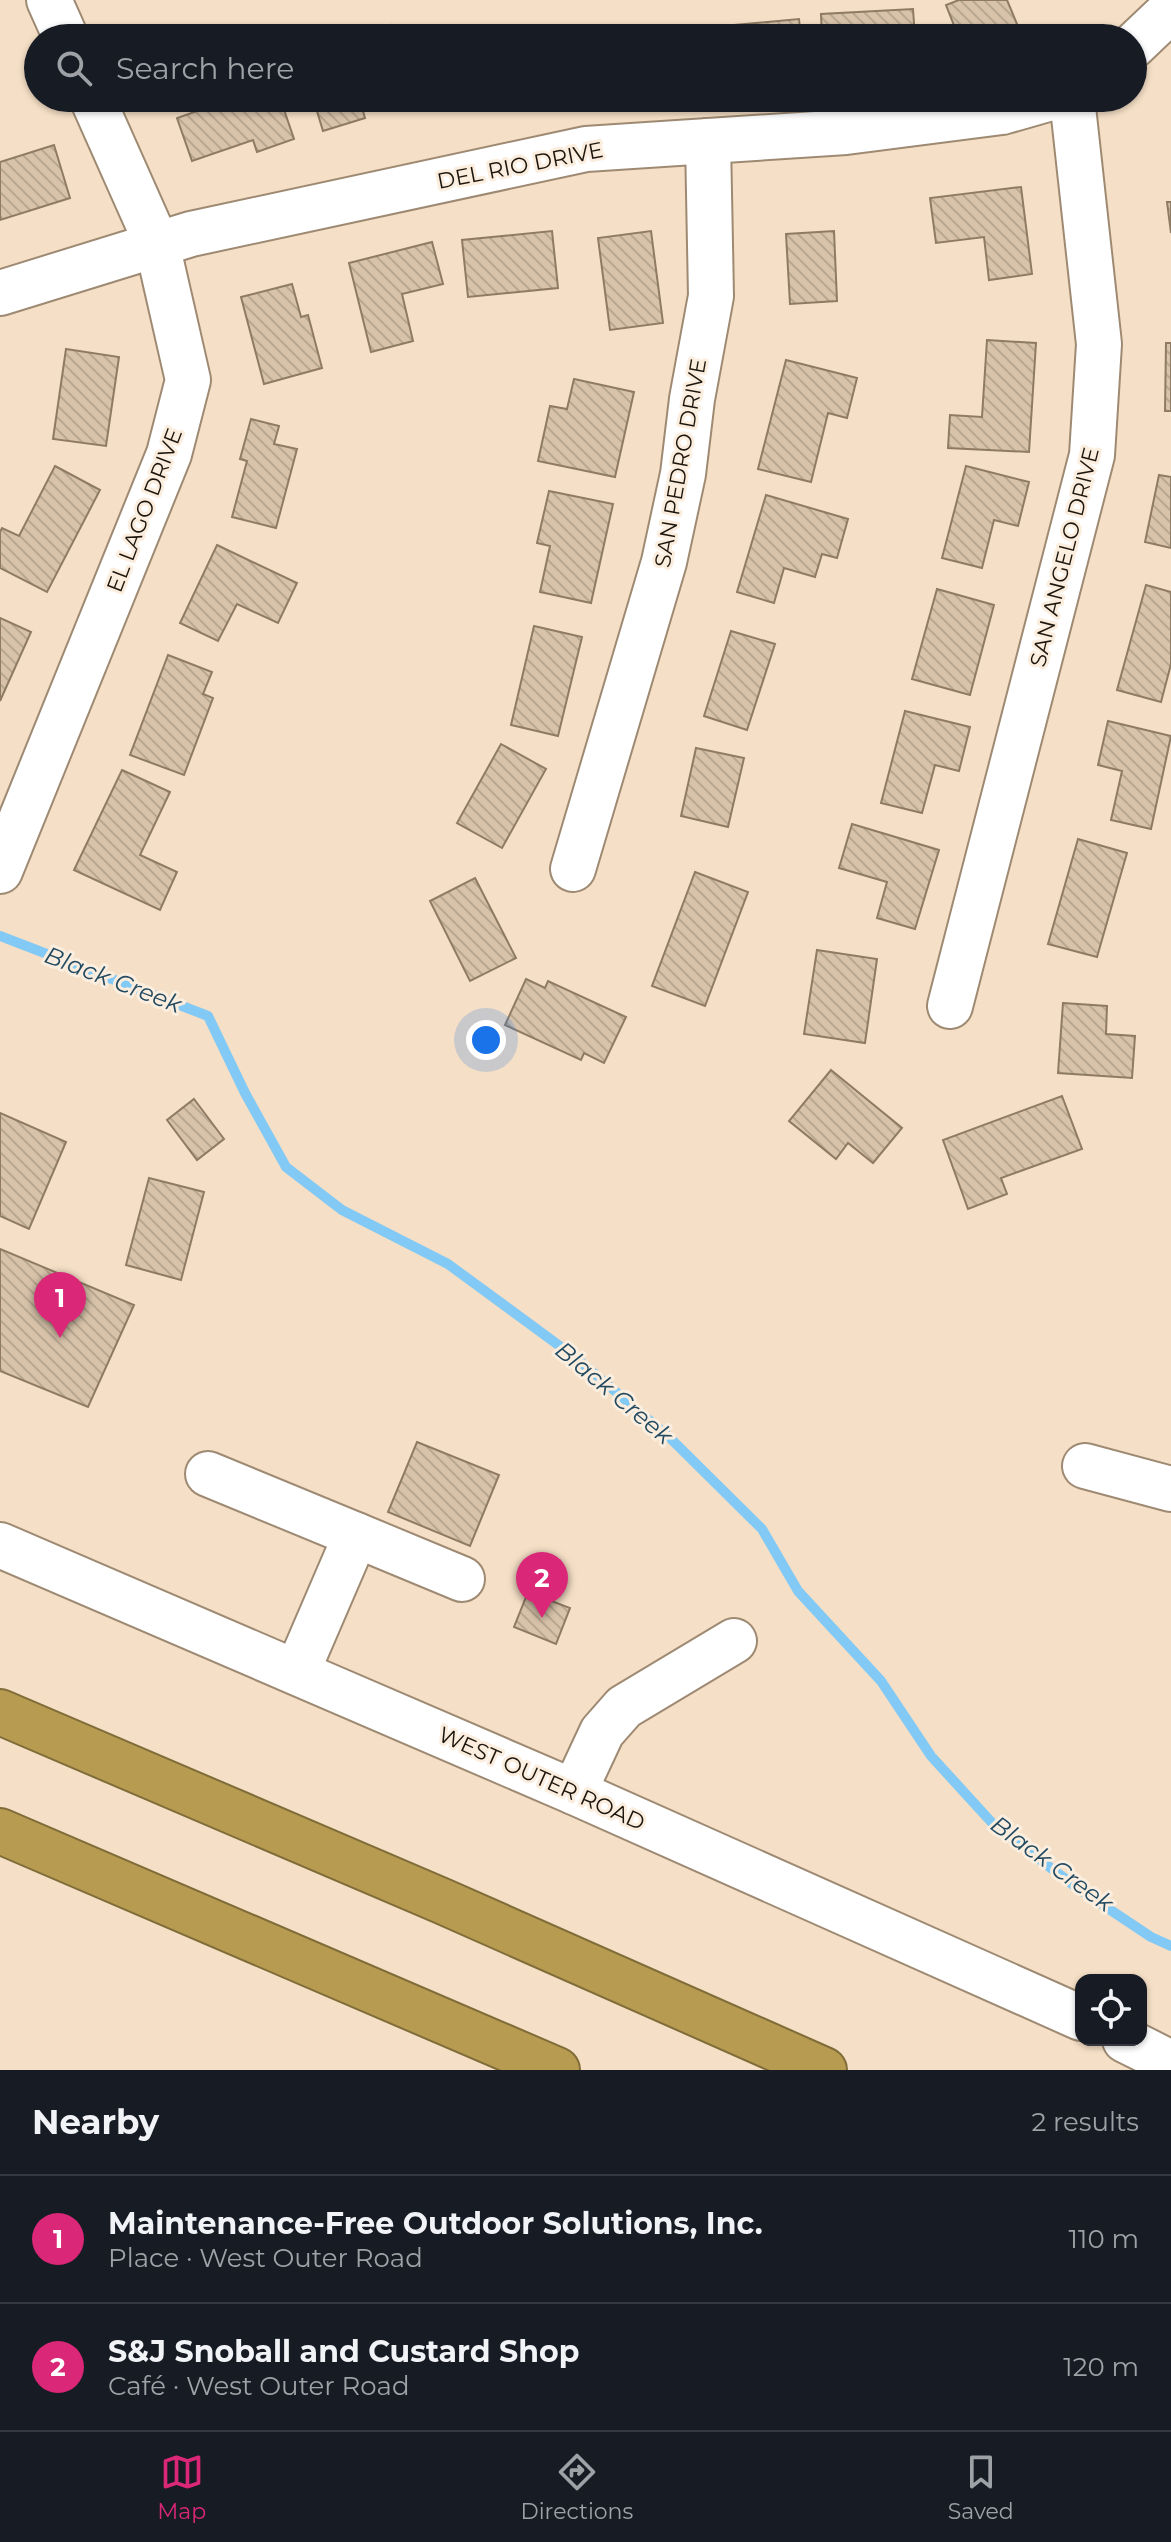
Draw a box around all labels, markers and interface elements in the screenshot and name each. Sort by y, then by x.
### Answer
search box [24,24,1147,112]
icon: search [52,46,96,90]
text: Search here [116,50,294,87]
street label: DEL RIO DRIVE [435,136,605,195]
street label: SAN PEDRO DRIVE [649,357,712,570]
street label: EL LAGO DRIVE [101,424,188,596]
street label: SAN ANGELO DRIVE [1024,445,1105,670]
water label: Black Creek [41,940,187,1020]
your location [466,1020,506,1060]
pin: 1 [34,1272,86,1338]
water label: Black Creek [550,1335,680,1451]
pin: 2 [516,1552,568,1618]
street label: WEST OUTER ROAD [434,1721,649,1836]
water label: Black Creek [985,1809,1121,1919]
map controls [1075,1974,1147,2046]
button: locate [1075,1974,1147,2046]
text: Nearby [32,2101,159,2143]
text: 2 results [1031,2106,1139,2138]
text: Maintenance-Free Outdoor Solutions, Inc. [108,2205,763,2242]
text: 1 [53,2223,63,2255]
text: 110 m [1069,2223,1139,2255]
text: Place · West Outer Road [108,2242,423,2274]
text: S&J Snoball and Custard Shop [108,2333,579,2370]
text: 2 [50,2351,66,2383]
text: 120 m [1063,2351,1139,2383]
text: Café · West Outer Road [108,2370,410,2402]
tab: Map [157,2450,206,2525]
tab: Directions [521,2450,633,2525]
tab: Saved [948,2450,1014,2525]

